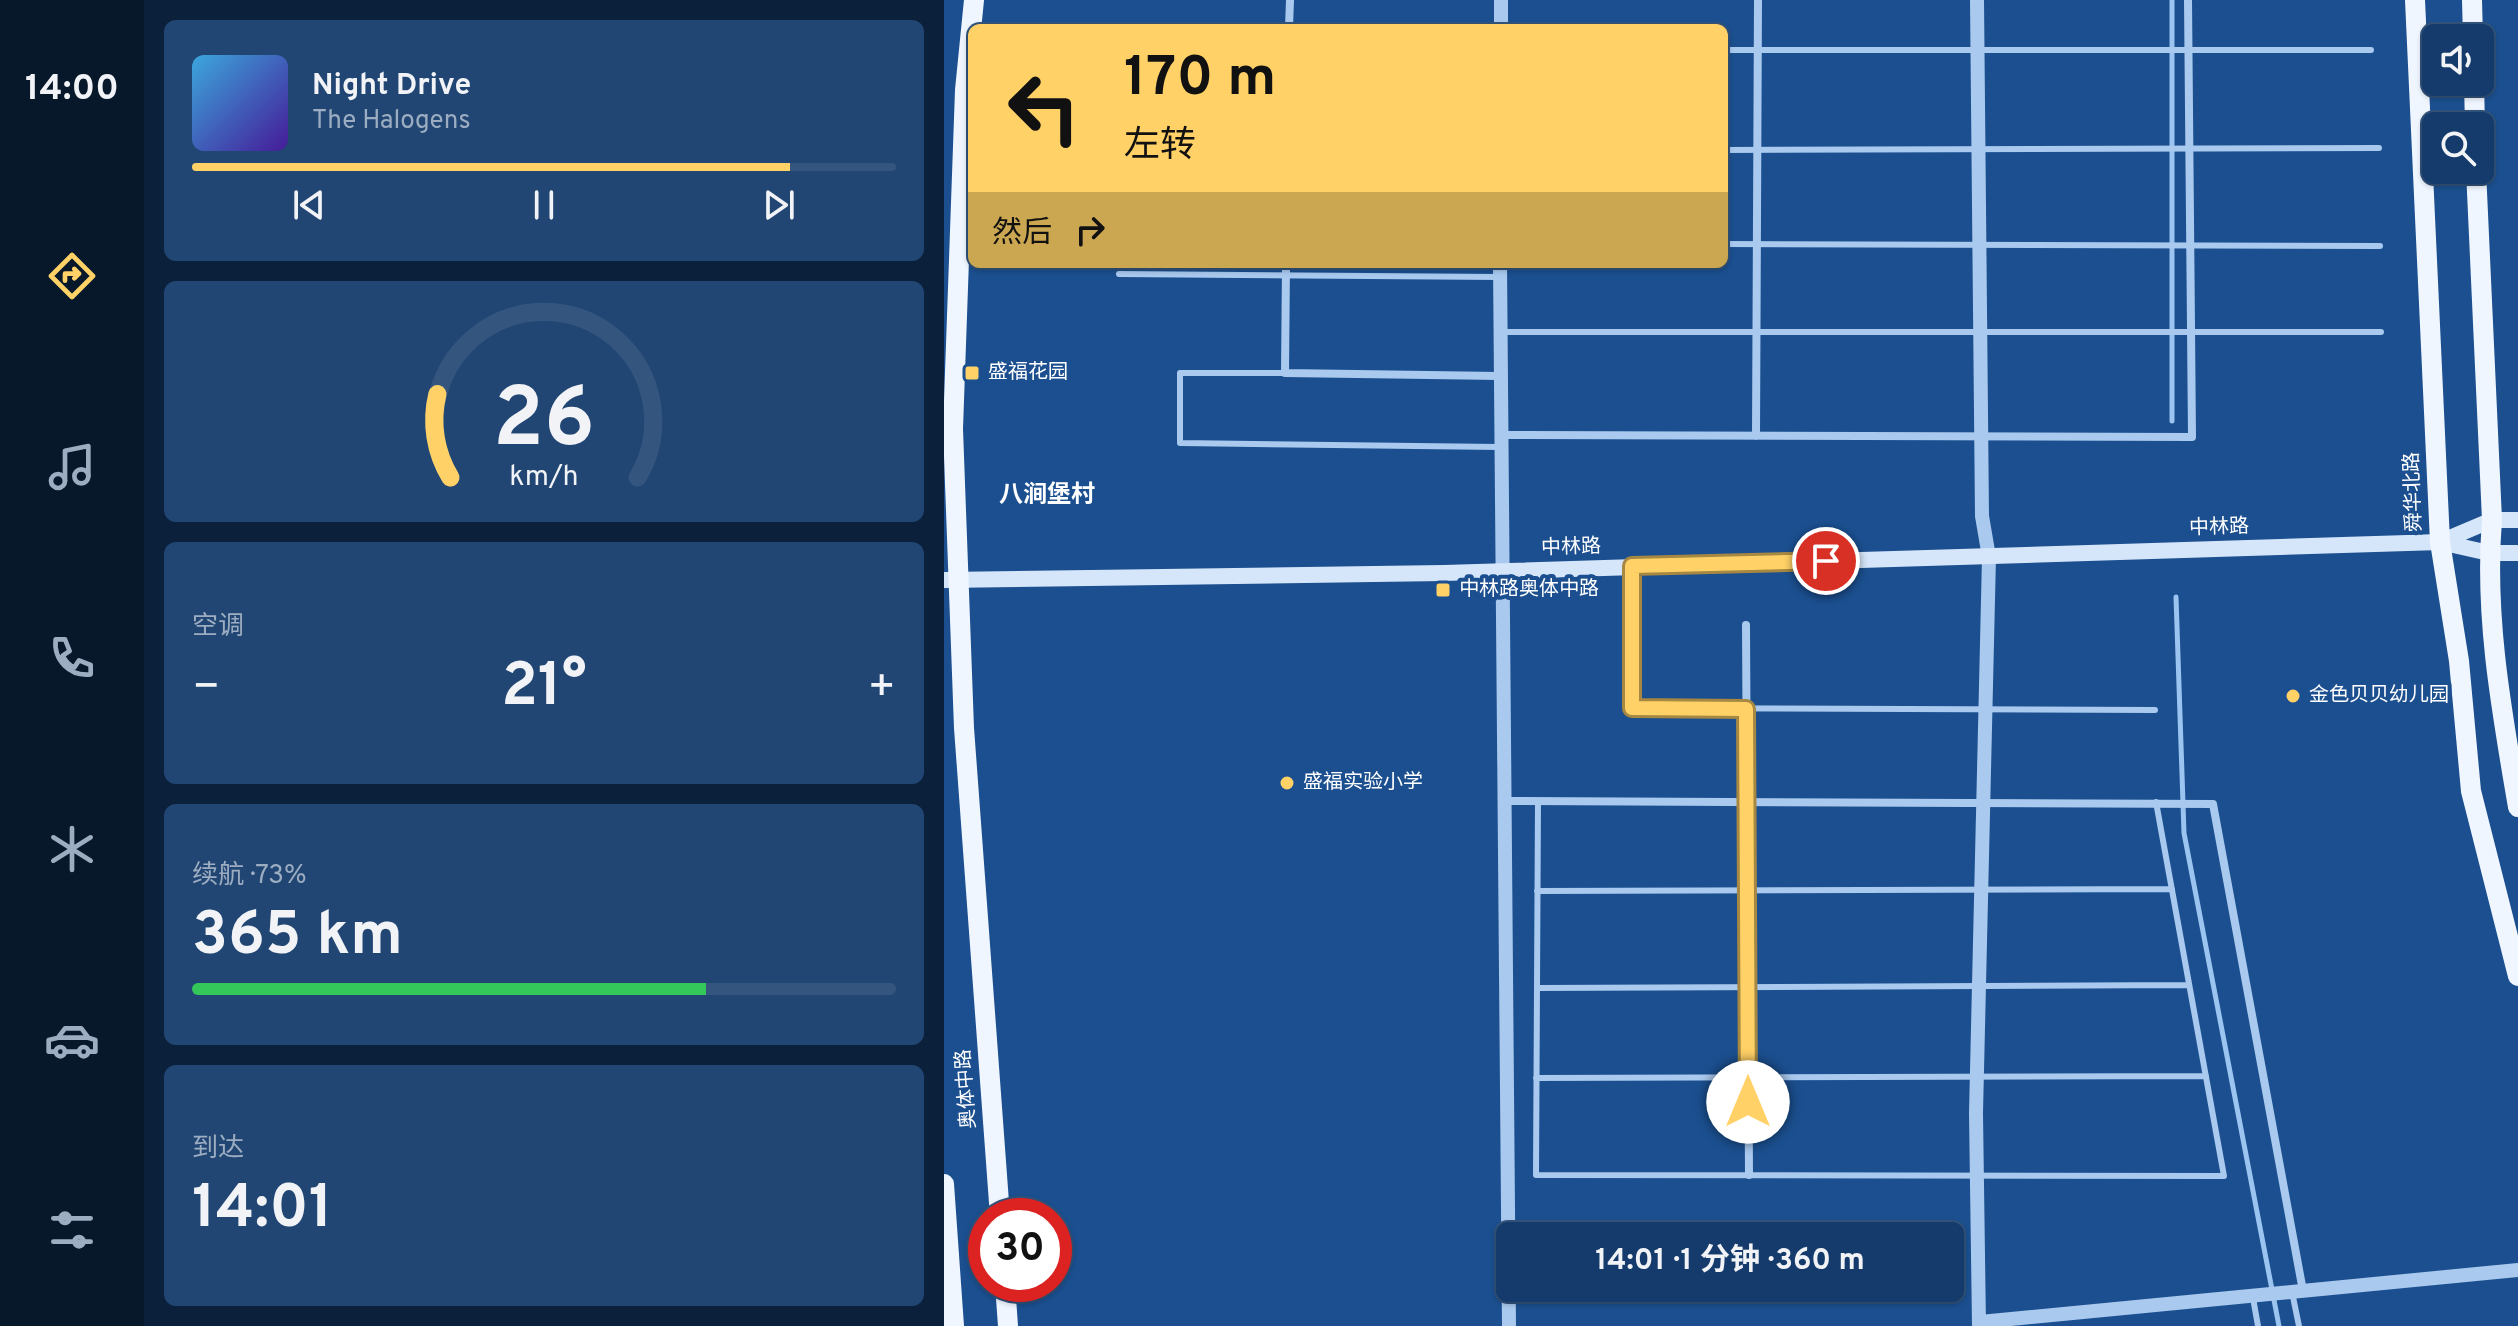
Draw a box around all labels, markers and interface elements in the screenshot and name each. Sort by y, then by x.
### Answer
map controls [2422,24,2494,184]
button: sound [2422,24,2494,96]
text: 170 m [1124,45,1276,115]
icon: left [992,56,1096,160]
text: 14:00 [25,67,119,113]
text: Night Drive [312,68,471,105]
text: The Halogens [312,105,471,138]
button: search [2422,112,2494,184]
text: 左转 [1124,124,1196,170]
icon: previous [287,183,331,227]
icon: pause [522,183,566,227]
icon: next [757,183,801,227]
icon: right [1068,208,1112,252]
text: 然后 [992,216,1052,253]
icon: directions [44,248,100,304]
place label: 盛福花园 [988,360,1068,386]
marker: 盛福花园 [963,364,981,382]
text: 26 [493,370,595,475]
icon: music [44,439,100,495]
street label: 舜华北路 [2400,452,2428,532]
text: km/h [509,460,579,496]
district label: 八涧堡村 [999,481,1095,511]
street label: 中林路 [2189,514,2249,542]
pin [1792,527,1860,595]
street label: 中林路 [1541,534,1601,562]
icon: arrive [1804,539,1848,583]
place label: 中林路奥体中路 [1459,577,1599,603]
marker: 中林路奥体中路 [1434,581,1452,599]
text: 空调 [192,611,244,644]
icon: phone [44,630,100,686]
text: 21° [501,651,587,727]
text: − [192,661,220,717]
text: + [868,661,896,717]
place label: 金色贝贝幼儿园 [2309,683,2449,709]
marker: 金色贝贝幼儿园 [2284,687,2302,705]
place label: 盛福实验小学 [1303,770,1423,796]
marker: 盛福实验小学 [1278,774,1296,792]
icon: climate [44,821,100,877]
text: 续航 · 73% [192,860,307,893]
text: 365 km [192,900,403,976]
icon: car [44,1012,100,1068]
street label: 奥体中路 [951,1048,983,1130]
position arrow [1706,1060,1790,1144]
text: 到达 [192,1133,244,1166]
text: 14:01 [192,1173,333,1249]
speed limit sign: 30 [968,1198,1072,1302]
icon: filters [44,1202,100,1258]
text: 14:01 · 1 分钟 · 360 m [1595,1243,1865,1280]

